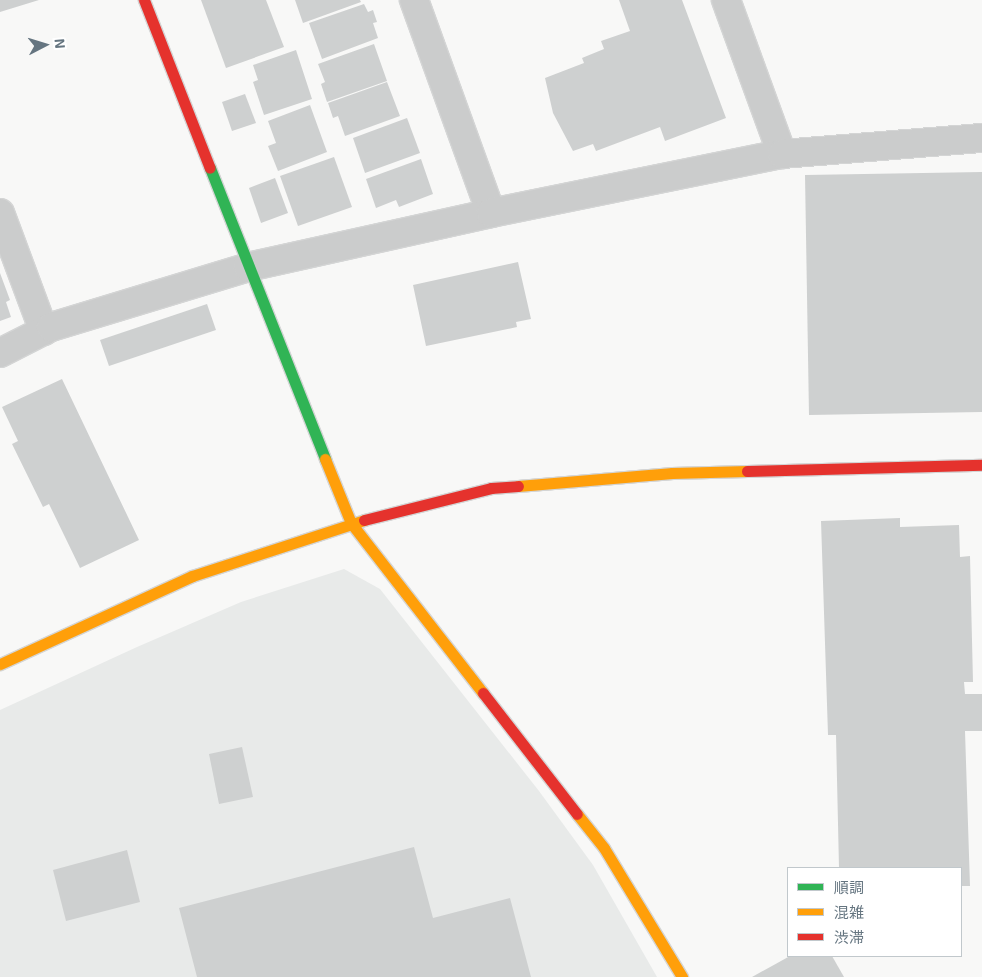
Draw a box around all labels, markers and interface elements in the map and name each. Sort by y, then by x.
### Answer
north arrow [20,20,70,70]
text: N [52,38,69,49]
legend [787,867,962,957]
text: 順調 [834,878,864,896]
text: 混雑 [834,903,864,921]
text: 渋滞 [834,928,864,946]

